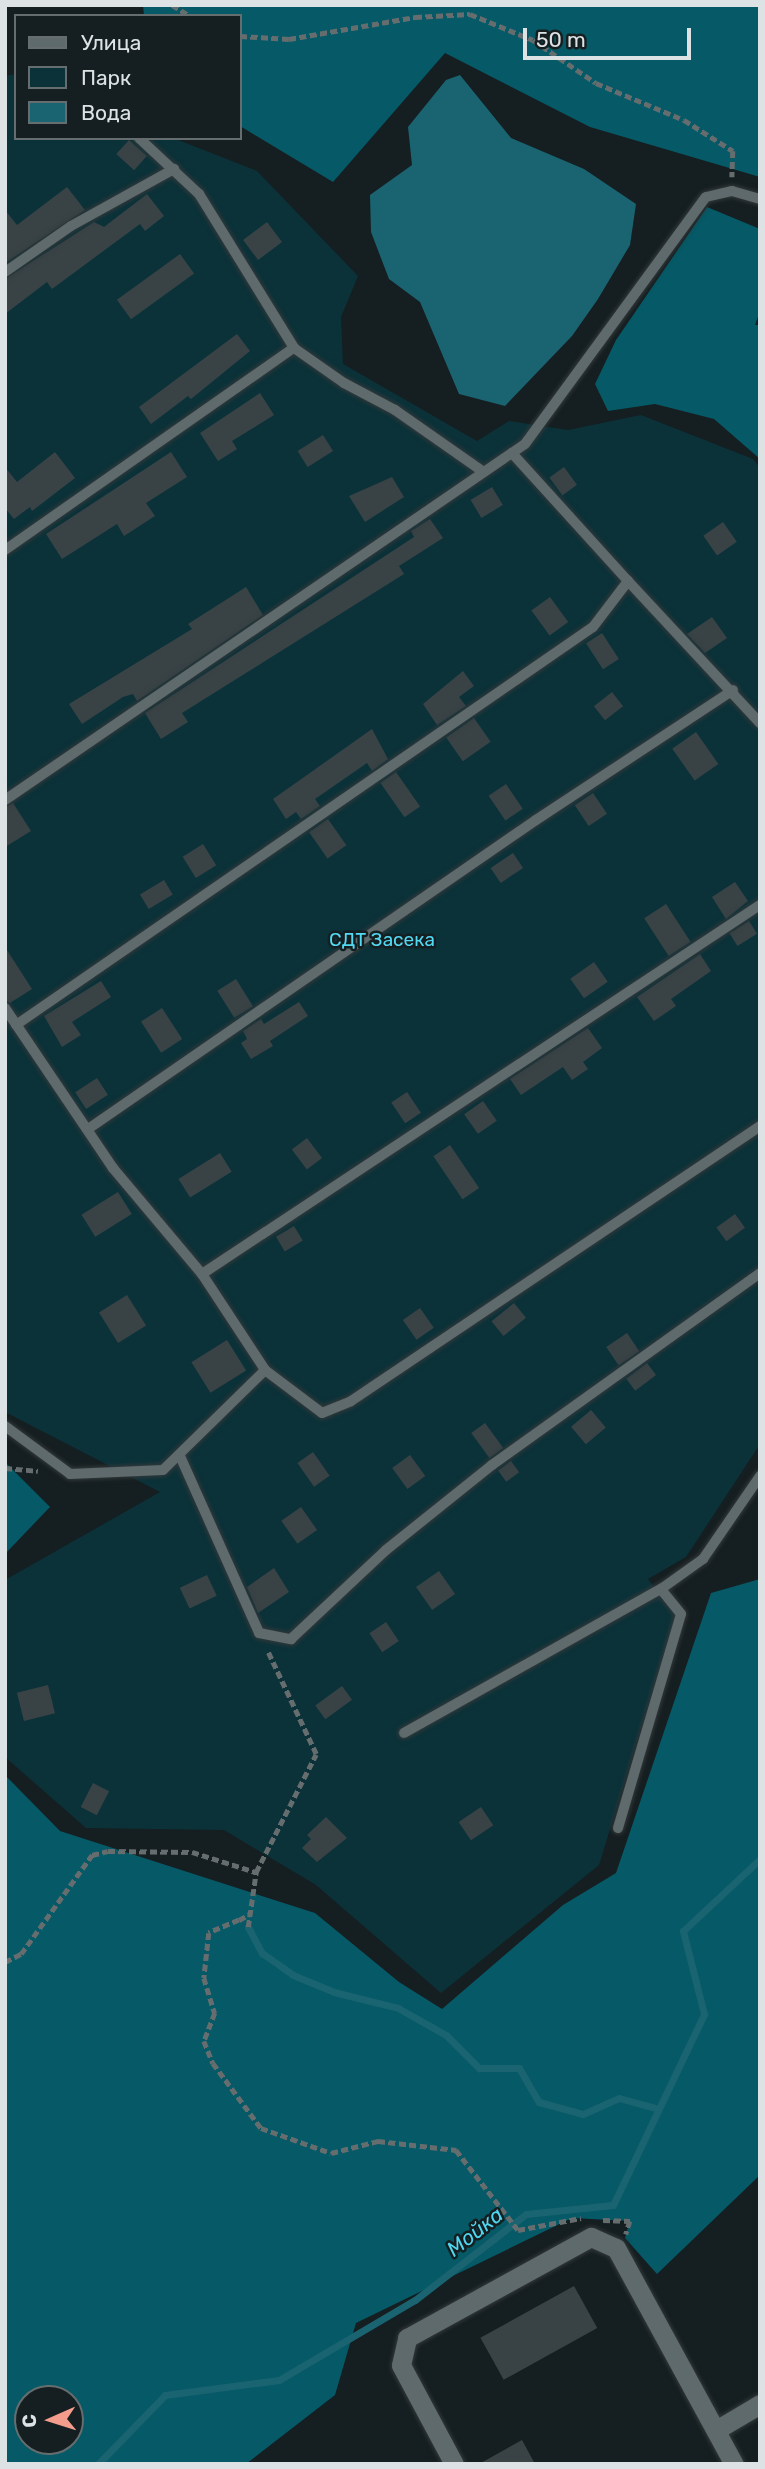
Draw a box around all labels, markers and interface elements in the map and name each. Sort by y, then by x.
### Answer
legend [14,14,242,140]
scale bar [527,14,695,58]
text: 50 m [536,27,586,52]
text: Улица [81,30,141,55]
text: Парк [81,65,131,90]
text: Вода [81,100,131,125]
park label: СДТ Засека [329,929,435,951]
water label: Мойка [442,2202,508,2262]
north arrow [14,2385,84,2455]
text: С [18,2414,41,2428]

